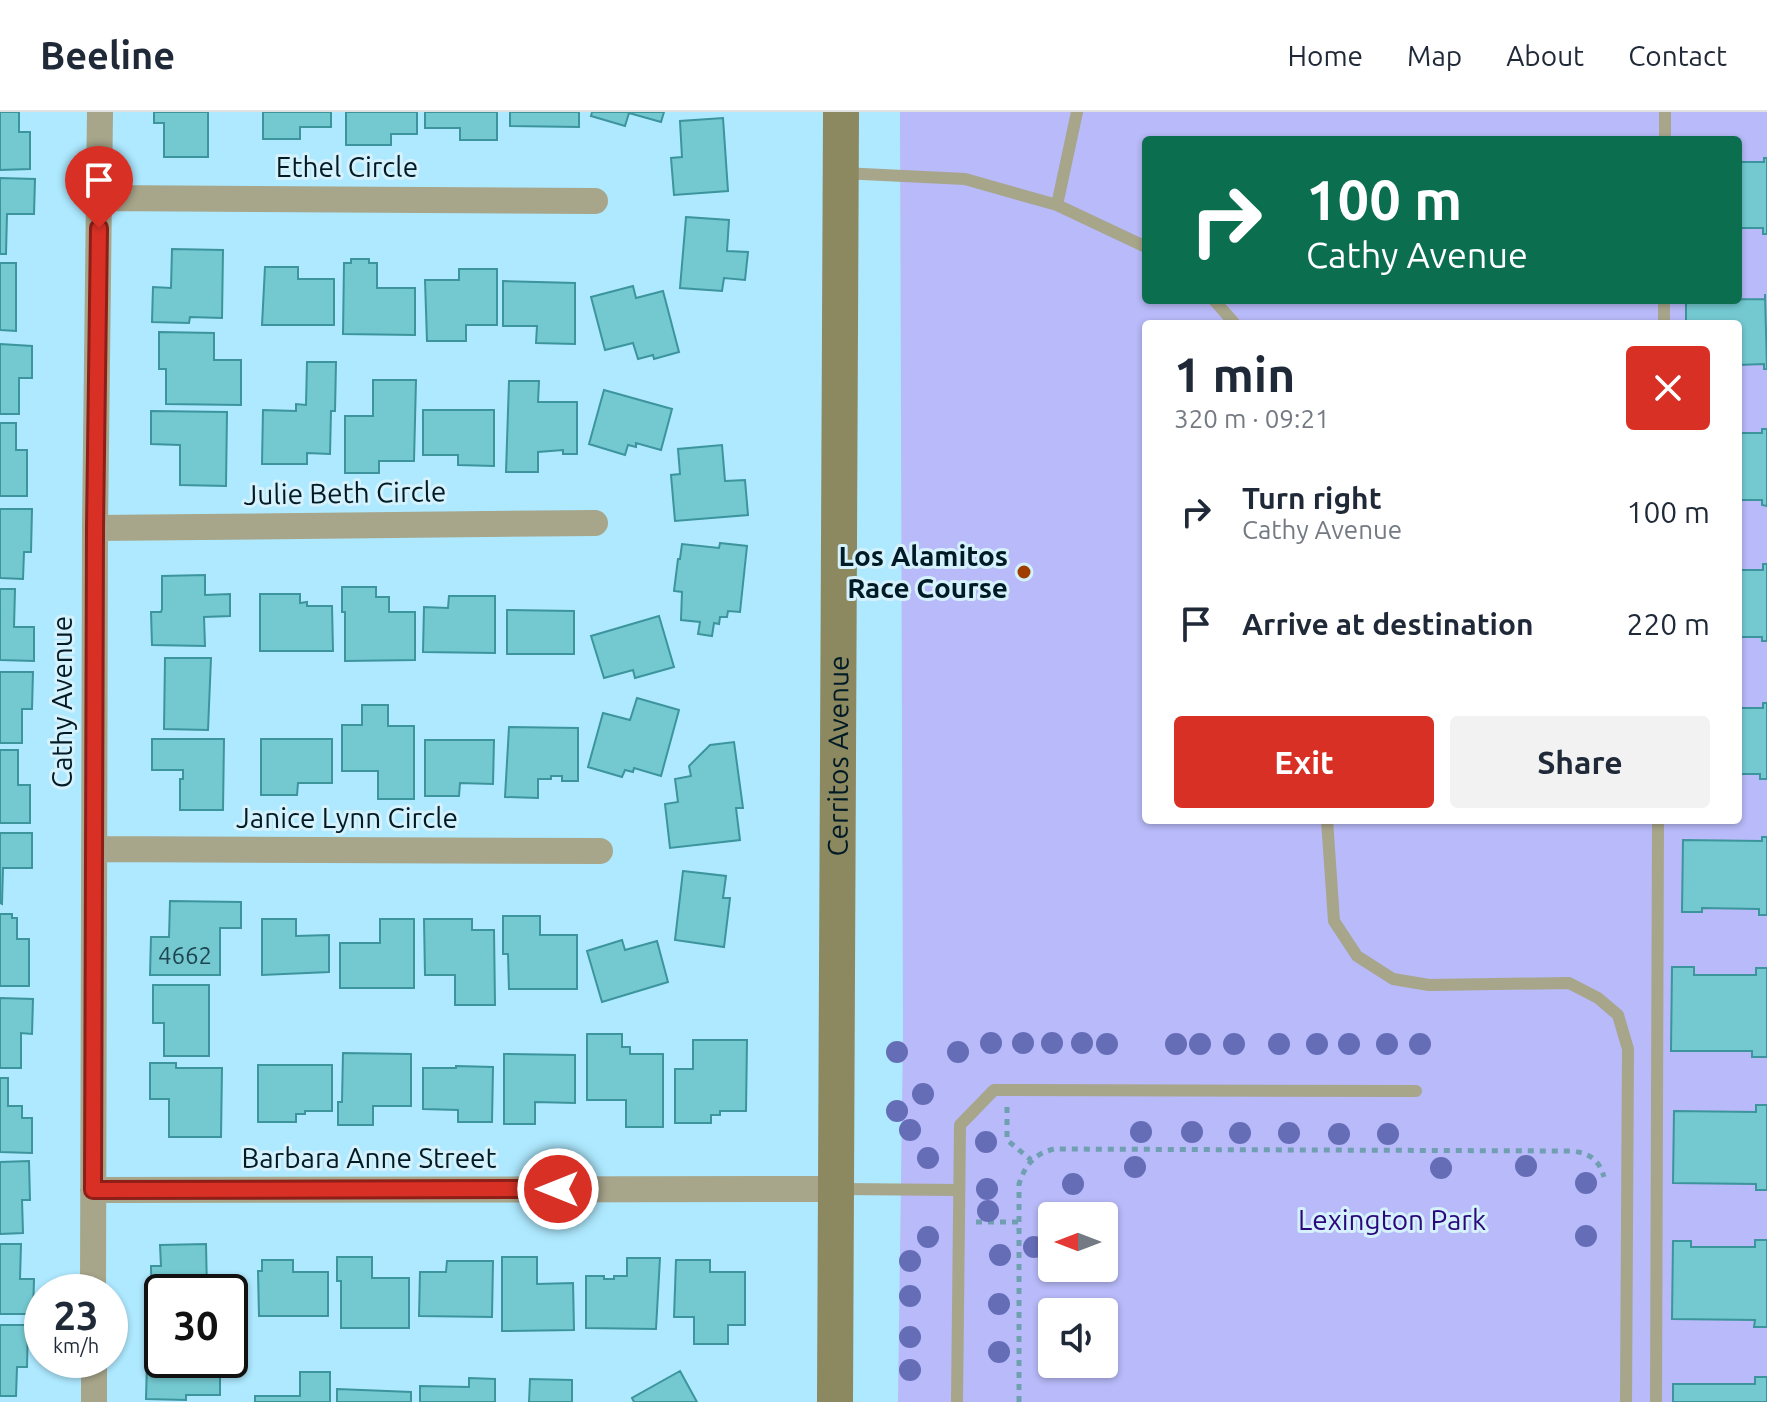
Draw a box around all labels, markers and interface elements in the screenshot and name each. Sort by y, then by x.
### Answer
text: Beeline [40,34,175,76]
text: Home [1288,40,1363,71]
text: Map [1407,40,1462,71]
text: About [1506,40,1584,71]
text: Contact [1628,40,1727,71]
pin [65,146,133,228]
street label: Ethel Circle [276,151,418,182]
icon: arrive [77,158,121,202]
icon: right [1174,168,1278,272]
text: 100 m [1306,168,1462,231]
text: Cathy Avenue [1306,234,1528,275]
button: close [1626,346,1710,430]
text: 1 min [1174,347,1295,401]
text: 320 m · 09:21 [1174,404,1330,433]
street label: Julie Beth Circle [243,475,447,510]
text: Turn right [1242,481,1382,515]
icon: right [1174,490,1218,534]
text: 100 m [1626,495,1710,529]
text: Cathy Avenue [1242,515,1402,544]
place label: Los Alamitos Race Course [839,540,1008,603]
marker: Los Alamitos Race Course [1015,563,1033,581]
icon: arrive [1174,602,1218,646]
text: Arrive at destination [1242,607,1534,641]
text: 220 m [1626,607,1710,641]
street label: Cathy Avenue [46,616,77,788]
street label: Cerritos Avenue [822,655,853,857]
button: Exit [1174,716,1434,808]
button: Share [1450,716,1710,808]
street label: Janice Lynn Circle [236,802,458,833]
house number: 4662 [158,942,212,969]
street label: Barbara Anne Street [241,1142,497,1173]
position arrow [516,1147,600,1231]
north arrow [1038,1202,1118,1282]
map controls [1038,1202,1118,1378]
park label: Lexington Park [1298,1204,1486,1235]
speed limit sign: 30 [144,1274,248,1378]
text: 23 [53,1293,99,1338]
button: sound [1038,1298,1118,1378]
text: km/h [53,1334,99,1357]

